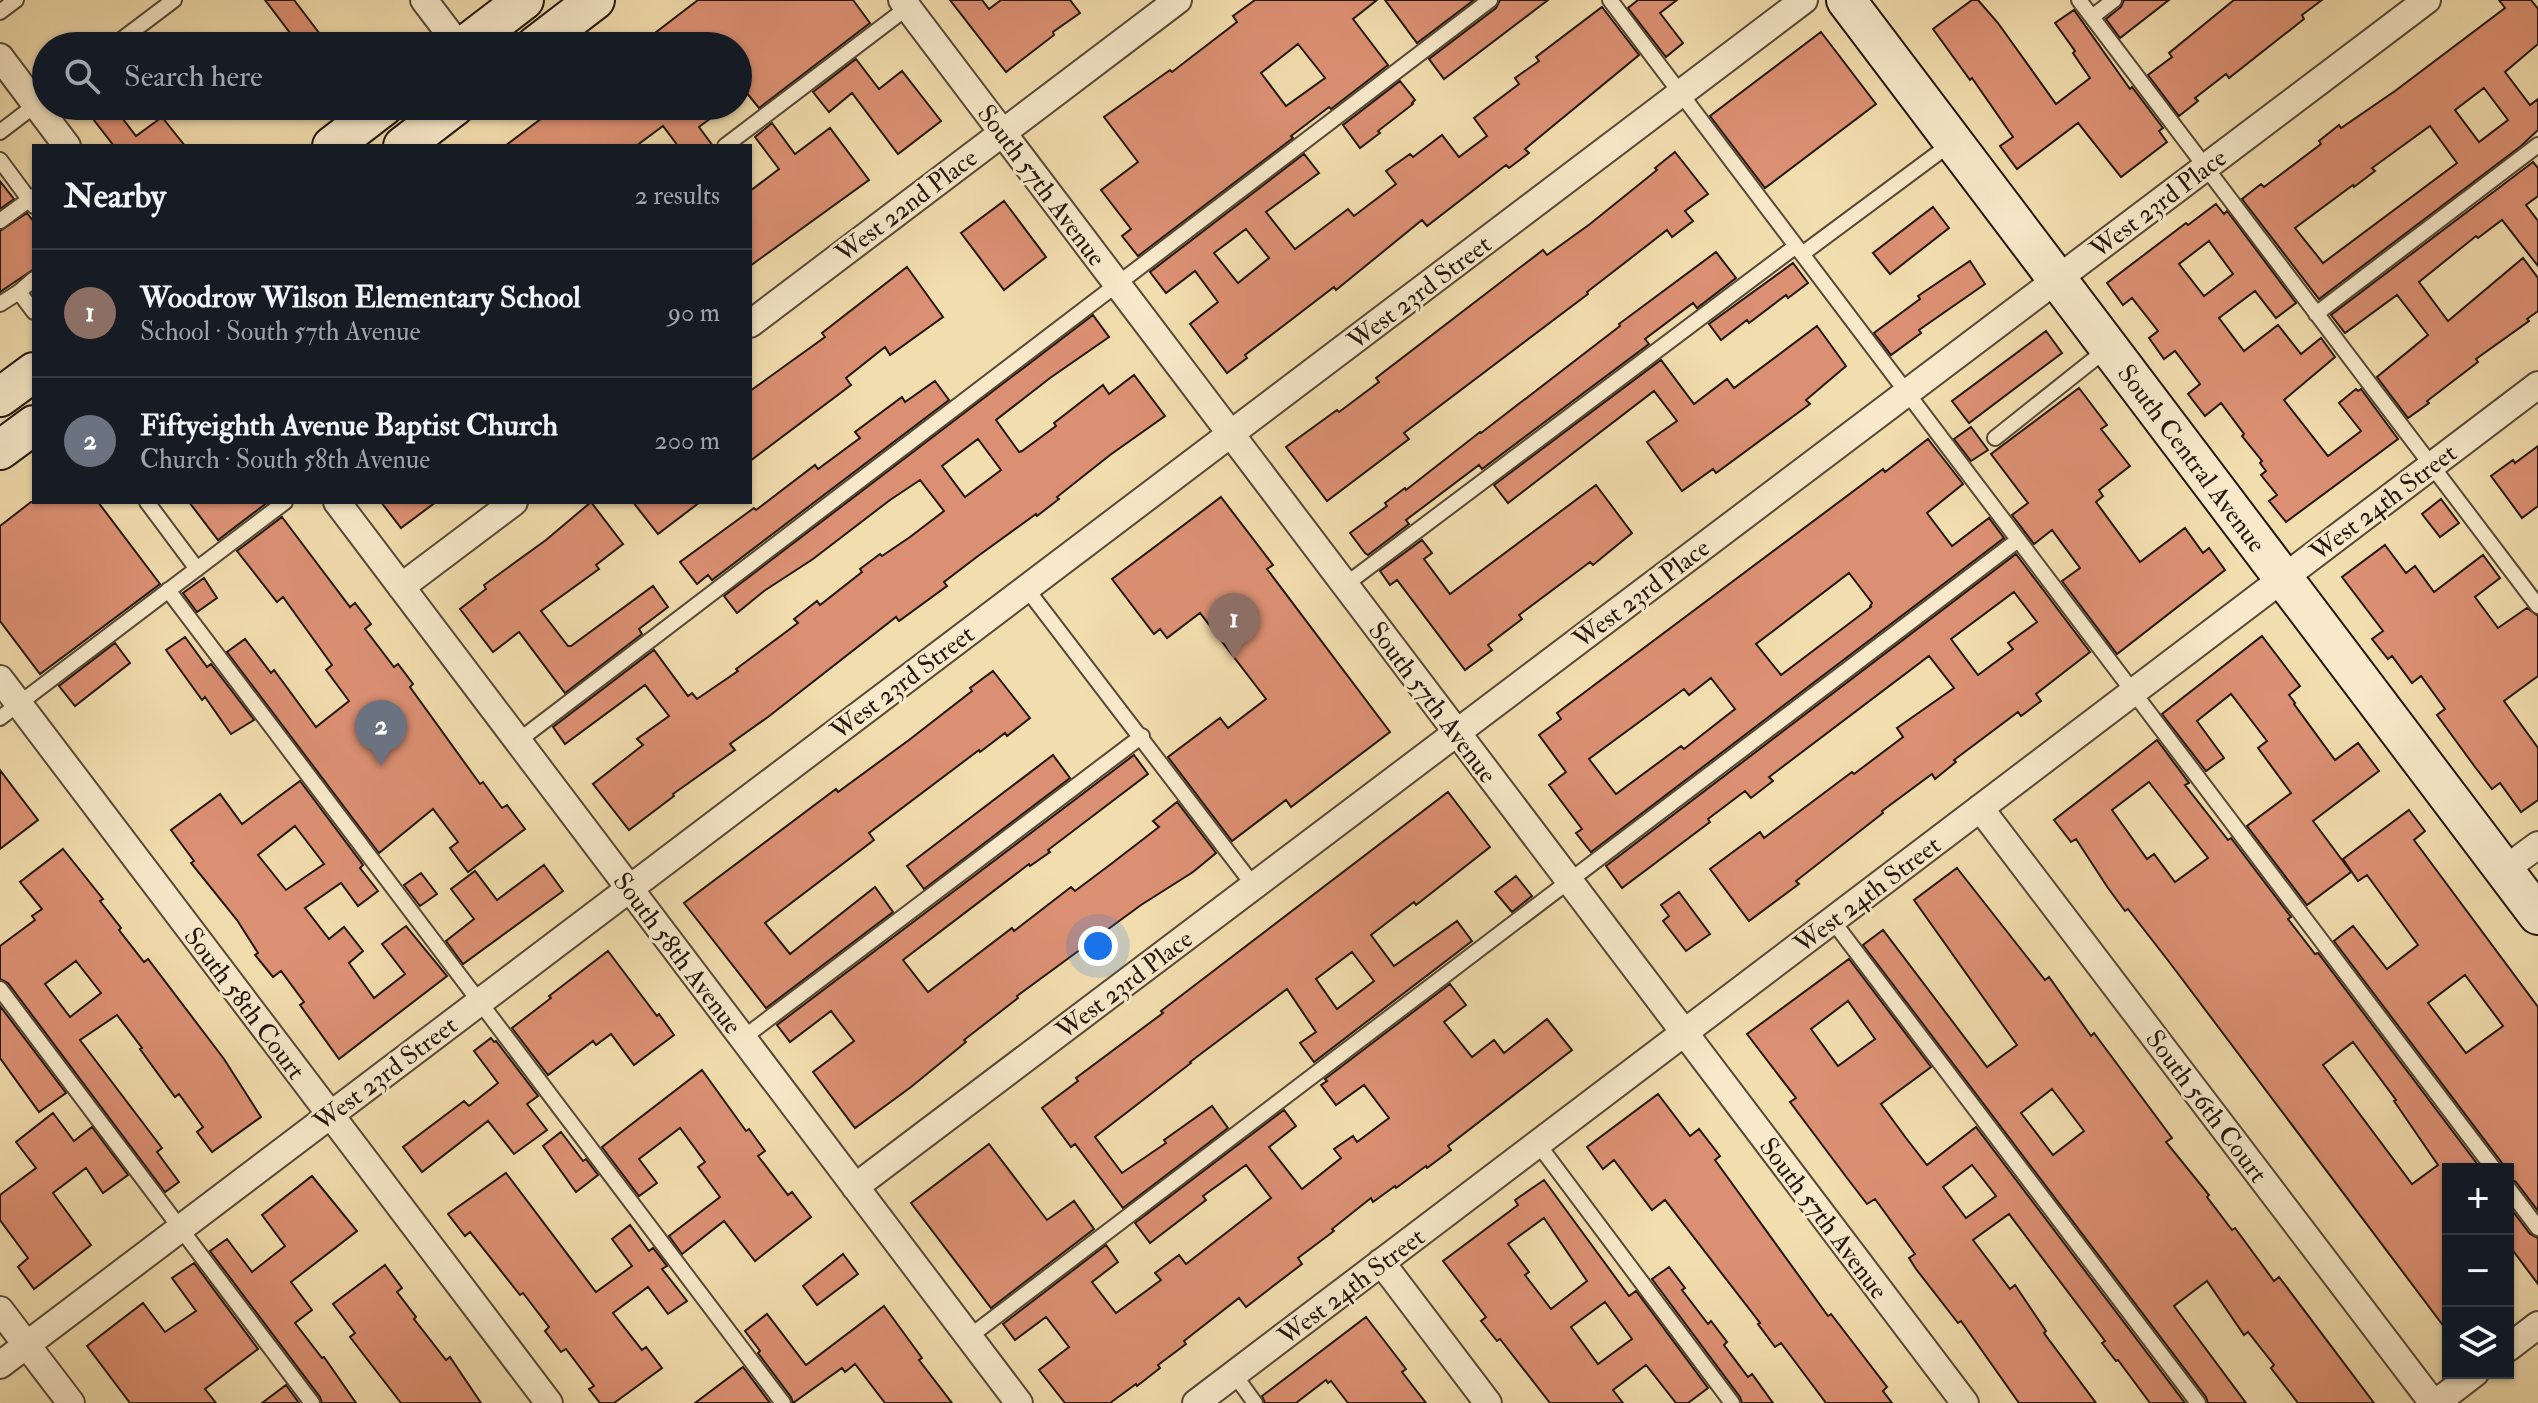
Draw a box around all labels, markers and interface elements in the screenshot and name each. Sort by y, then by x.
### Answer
search box [32,32,752,120]
icon: search [60,54,104,98]
text: Search here [124,58,263,95]
street label: South 57th Avenue [970,98,1112,273]
street label: West 22nd Place [828,142,984,270]
street label: West 23rd Place [2083,142,2233,266]
text: Nearby [64,175,166,218]
text: 2 results [635,180,720,212]
street label: West 23rd Street [1341,228,1498,358]
text: Woodrow Wilson Elementary School [140,279,581,316]
text: 1 [85,297,95,329]
text: 90 m [668,297,720,329]
text: School · South 57th Avenue [140,316,420,348]
street label: South Central Avenue [2110,358,2272,559]
text: Fiftyeighth Avenue Baptist Church [140,407,558,444]
text: 2 [83,425,97,457]
text: 200 m [655,425,720,457]
street label: West 24th Street [2303,437,2463,569]
text: Church · South 58th Avenue [140,444,430,476]
street label: West 23rd Place [1566,532,1716,656]
pin: 1 [1208,593,1260,659]
street label: South 57th Avenue [1361,615,1503,790]
street label: West 23rd Street [824,618,981,748]
pin: 2 [355,700,407,766]
street label: West 24th Street [1787,829,1947,961]
street label: South 58th Avenue [606,866,749,1041]
street label: South 58th Court [177,921,312,1086]
street label: West 23rd Place [1049,923,1199,1047]
your location [1078,926,1118,966]
street label: West 23rd Street [307,1009,464,1139]
street label: South 56th Court [2138,1024,2274,1189]
street label: South 57th Avenue [1752,1131,1894,1306]
map controls [2442,1163,2514,1379]
button: + [2442,1163,2514,1235]
street label: West 24th Street [1271,1221,1431,1353]
button: − [2442,1235,2514,1307]
button: layers [2442,1307,2514,1379]

